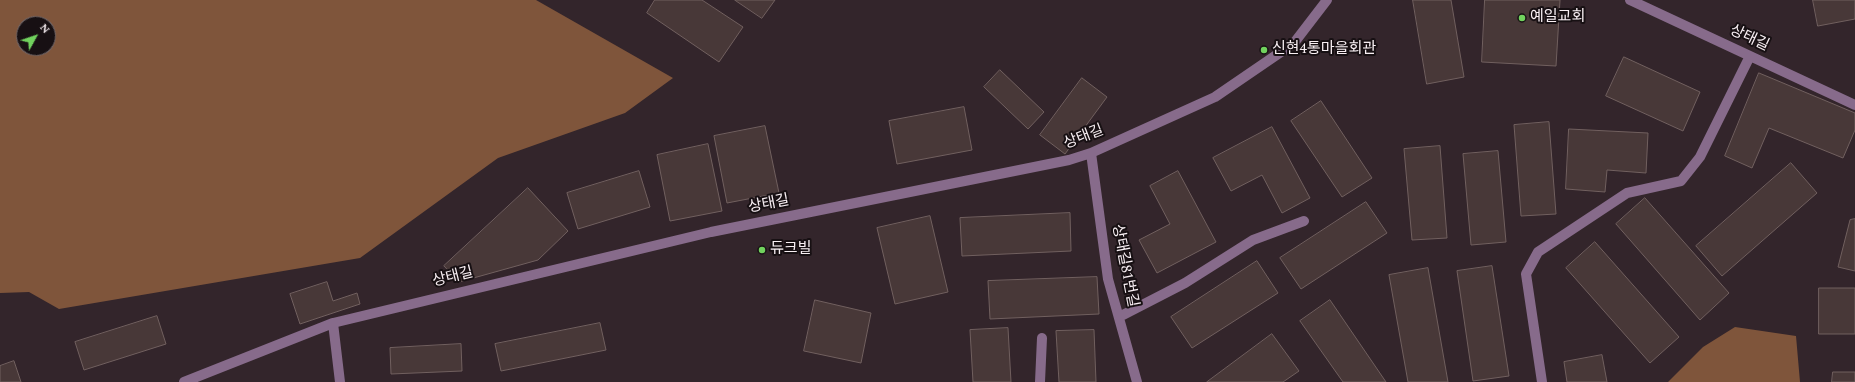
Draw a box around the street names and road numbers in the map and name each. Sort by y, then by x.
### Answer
street label: 상태길 [1726,22,1772,56]
street label: 상태길 [1061,122,1107,154]
street label: 상태길 [747,192,791,218]
street label: 상태길81번길 [1107,223,1141,309]
street label: 상태길 [431,264,475,292]

